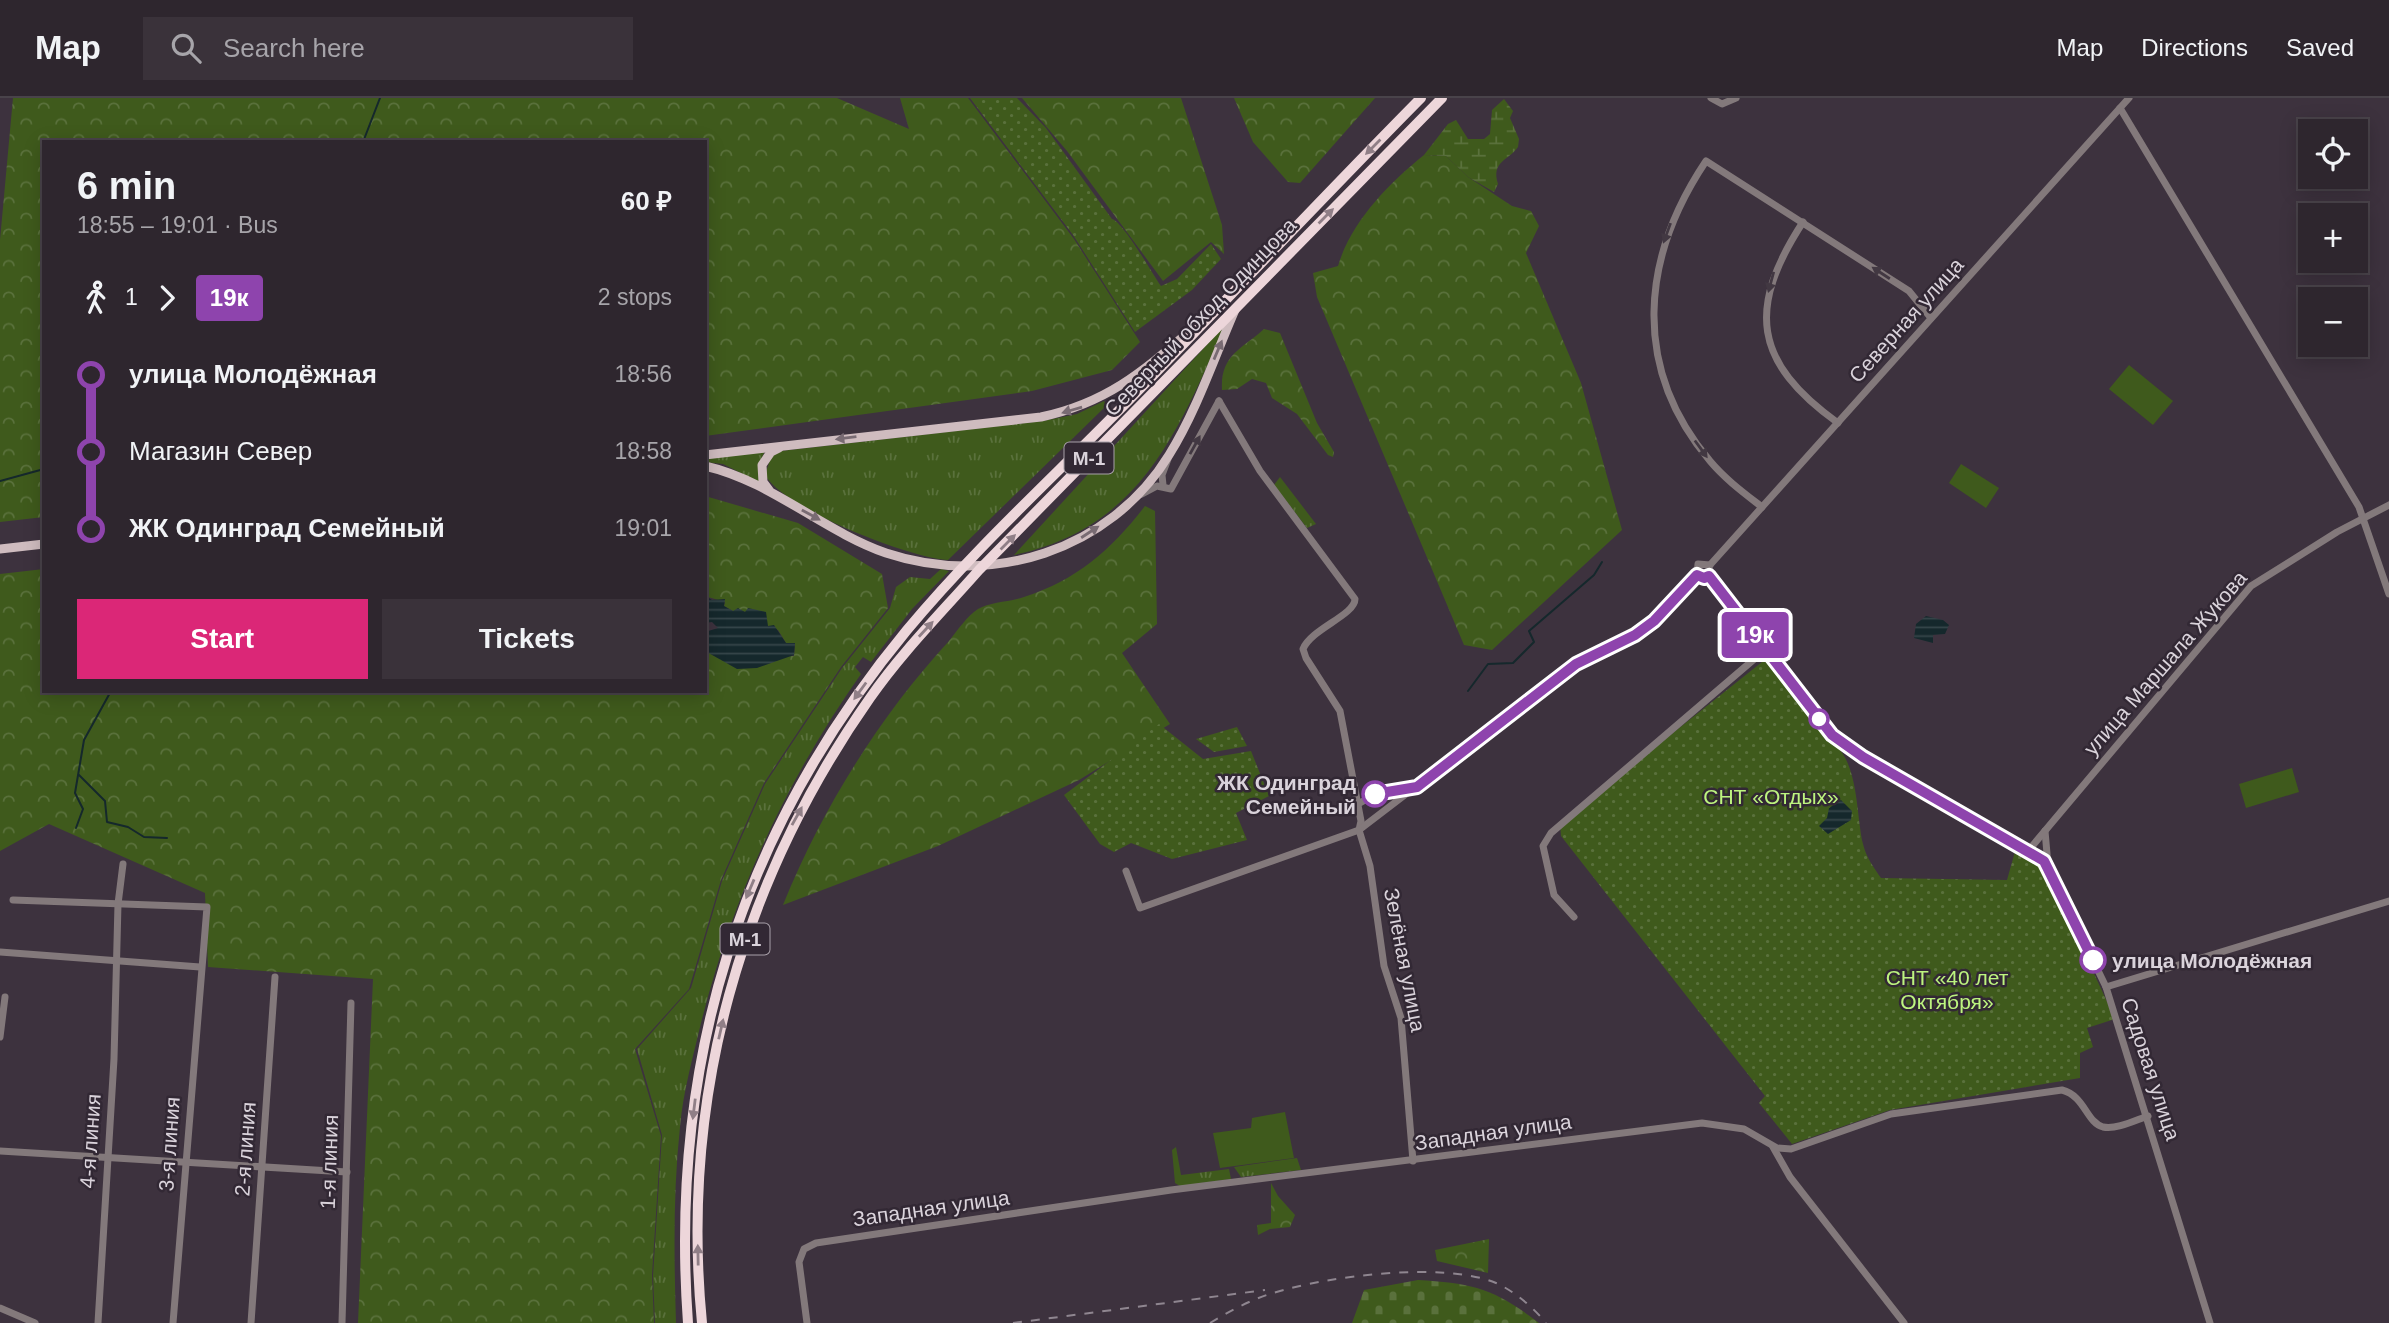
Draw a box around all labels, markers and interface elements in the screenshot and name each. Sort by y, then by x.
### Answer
search box [143,17,633,80]
text: Map [35,29,101,66]
icon: search [167,29,205,67]
text: Search here [223,33,365,63]
text: Map [2057,34,2103,61]
text: Directions [2141,34,2248,61]
text: Saved [2286,34,2354,61]
map controls [2298,119,2368,357]
button: locate [2298,119,2368,189]
one-way arrow [1365,138,1382,155]
text: 6 min [77,165,176,207]
text: 60 ₽ [621,186,672,216]
button: + [2298,203,2368,273]
one-way arrow [1317,208,1333,225]
text: 18:55 – 19:01 · Bus [77,212,278,238]
street label: Северный обход Одинцова [1100,213,1301,420]
one-way arrow [1661,223,1672,244]
street label: Северная улица [1844,253,1968,387]
one-way arrow [1872,266,1891,279]
one-way arrow [1765,271,1776,293]
icon: walk [77,279,115,317]
icon: forward [148,279,186,317]
text: 1 [125,284,138,310]
text: 19к [210,284,249,311]
text: 2 stops [598,284,672,310]
button: − [2298,287,2368,357]
one-way arrow [1212,340,1224,360]
text: улица Молодёжная [129,359,377,389]
text: 18:56 [614,361,672,387]
one-way arrow [1061,405,1082,415]
one-way arrow [835,433,857,444]
one-way arrow [1189,435,1201,455]
text: Магазин Север [129,436,312,466]
text: 18:58 [614,438,672,464]
one-way arrow [1694,440,1708,458]
road number: М-1 [1064,442,1114,474]
one-way arrow [801,509,821,521]
text: ЖК Одинград Семейный [129,513,445,543]
text: 19:01 [614,515,672,541]
one-way arrow [1080,526,1100,539]
one-way arrow [999,533,1016,550]
street label: улица Маршала Жукова [2079,566,2251,760]
button: Start [77,599,368,679]
button: Tickets [382,599,672,679]
line badge: 19к [1715,612,1795,658]
one-way arrow [917,621,933,638]
text: 19к [1736,621,1774,648]
one-way arrow [853,682,867,700]
unlabelled marker [1809,709,1829,729]
place label: ЖК Одинград Семейный [1216,771,1356,818]
marker: ЖК Одинград Семейный [1362,781,1388,807]
park label: СНТ «Отдых» [1703,785,1839,808]
one-way arrow [791,806,803,825]
one-way arrow [744,879,755,900]
street label: Зелёная улица [1380,886,1430,1034]
road number: М-1 [720,924,770,954]
marker: улица Молодёжная [2080,947,2106,973]
place label: улица Молодёжная [2112,949,2312,972]
park label: СНТ «40 лет Октября» [1886,966,2009,1013]
street label: Садовая улица [2117,995,2185,1143]
one-way arrow [716,1018,727,1040]
street label: 4-я линия [75,1093,105,1189]
street label: 3-я линия [154,1096,184,1192]
one-way arrow [688,1098,699,1120]
street label: 2-я линия [230,1101,260,1197]
street label: Западная улица [1413,1110,1573,1154]
street label: 1-я линия [316,1114,342,1210]
street label: Западная улица [851,1186,1011,1230]
one-way arrow [692,1244,704,1266]

